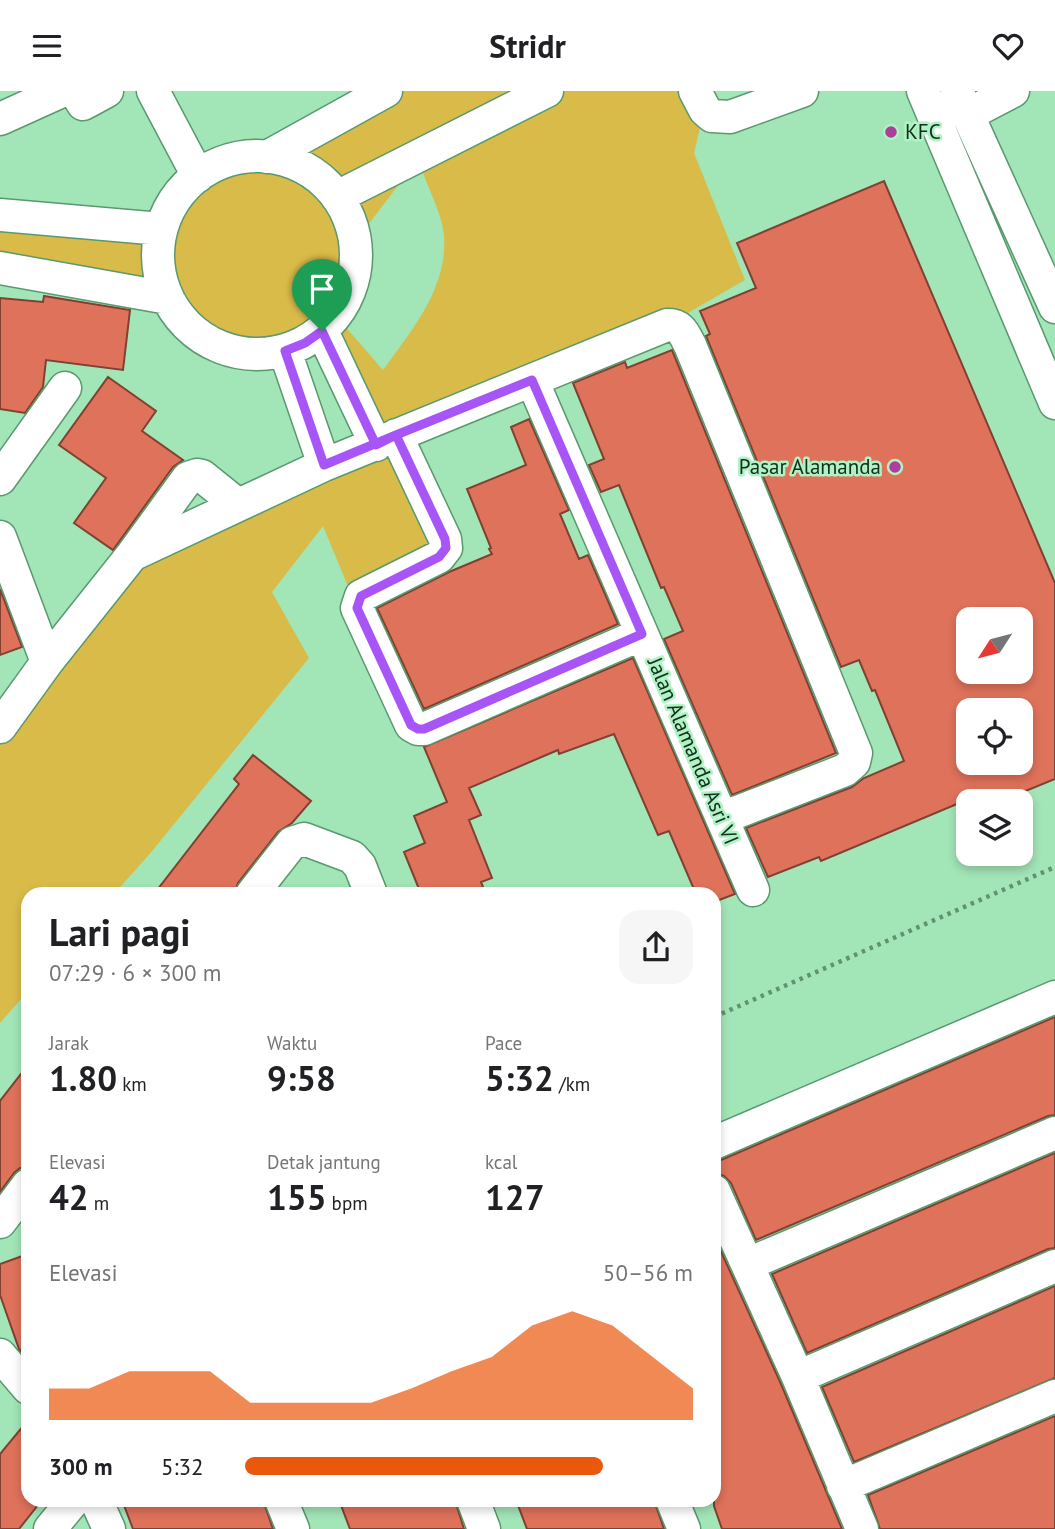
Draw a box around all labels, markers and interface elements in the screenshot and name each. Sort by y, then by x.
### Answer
text: Stridr [489,25,566,67]
icon: menu [28,27,66,65]
icon: heart [989,27,1027,65]
place label: KFC [905,118,941,145]
marker: KFC [883,124,899,140]
pin [292,259,352,331]
icon: arrive [303,270,341,308]
place label: Pasar Alamanda [739,453,881,480]
marker: Pasar Alamanda [887,459,903,475]
north arrow [956,607,1032,684]
map controls [956,607,1033,866]
street label: Jalan Alamanda Asri VI [641,652,745,849]
button: locate [956,698,1033,775]
button: layers [956,789,1033,866]
text: Lari pagi [49,907,191,956]
button: share [619,910,693,984]
text: 07:29 · 6 × 300 m [49,958,221,987]
text: Jarak [49,1031,89,1055]
text: Waktu [267,1031,317,1055]
text: Pace [485,1031,522,1055]
text: 1.80 [49,1055,117,1101]
text: 9:58 [267,1055,336,1101]
text: 5:32 [485,1055,554,1101]
text: km [117,1072,147,1096]
text: /km [554,1072,590,1096]
text: Elevasi [49,1150,106,1174]
text: Detak jantung [267,1150,381,1174]
text: kcal [485,1150,517,1174]
text: 42 [49,1174,89,1220]
text: 155 [267,1174,327,1220]
text: 127 [485,1174,545,1220]
text: m [89,1191,109,1215]
text: bpm [327,1191,368,1215]
text: Elevasi [49,1258,118,1287]
text: 50–56 m [603,1258,693,1287]
text: 300 m [49,1452,112,1481]
text: 5:32 [161,1452,204,1481]

